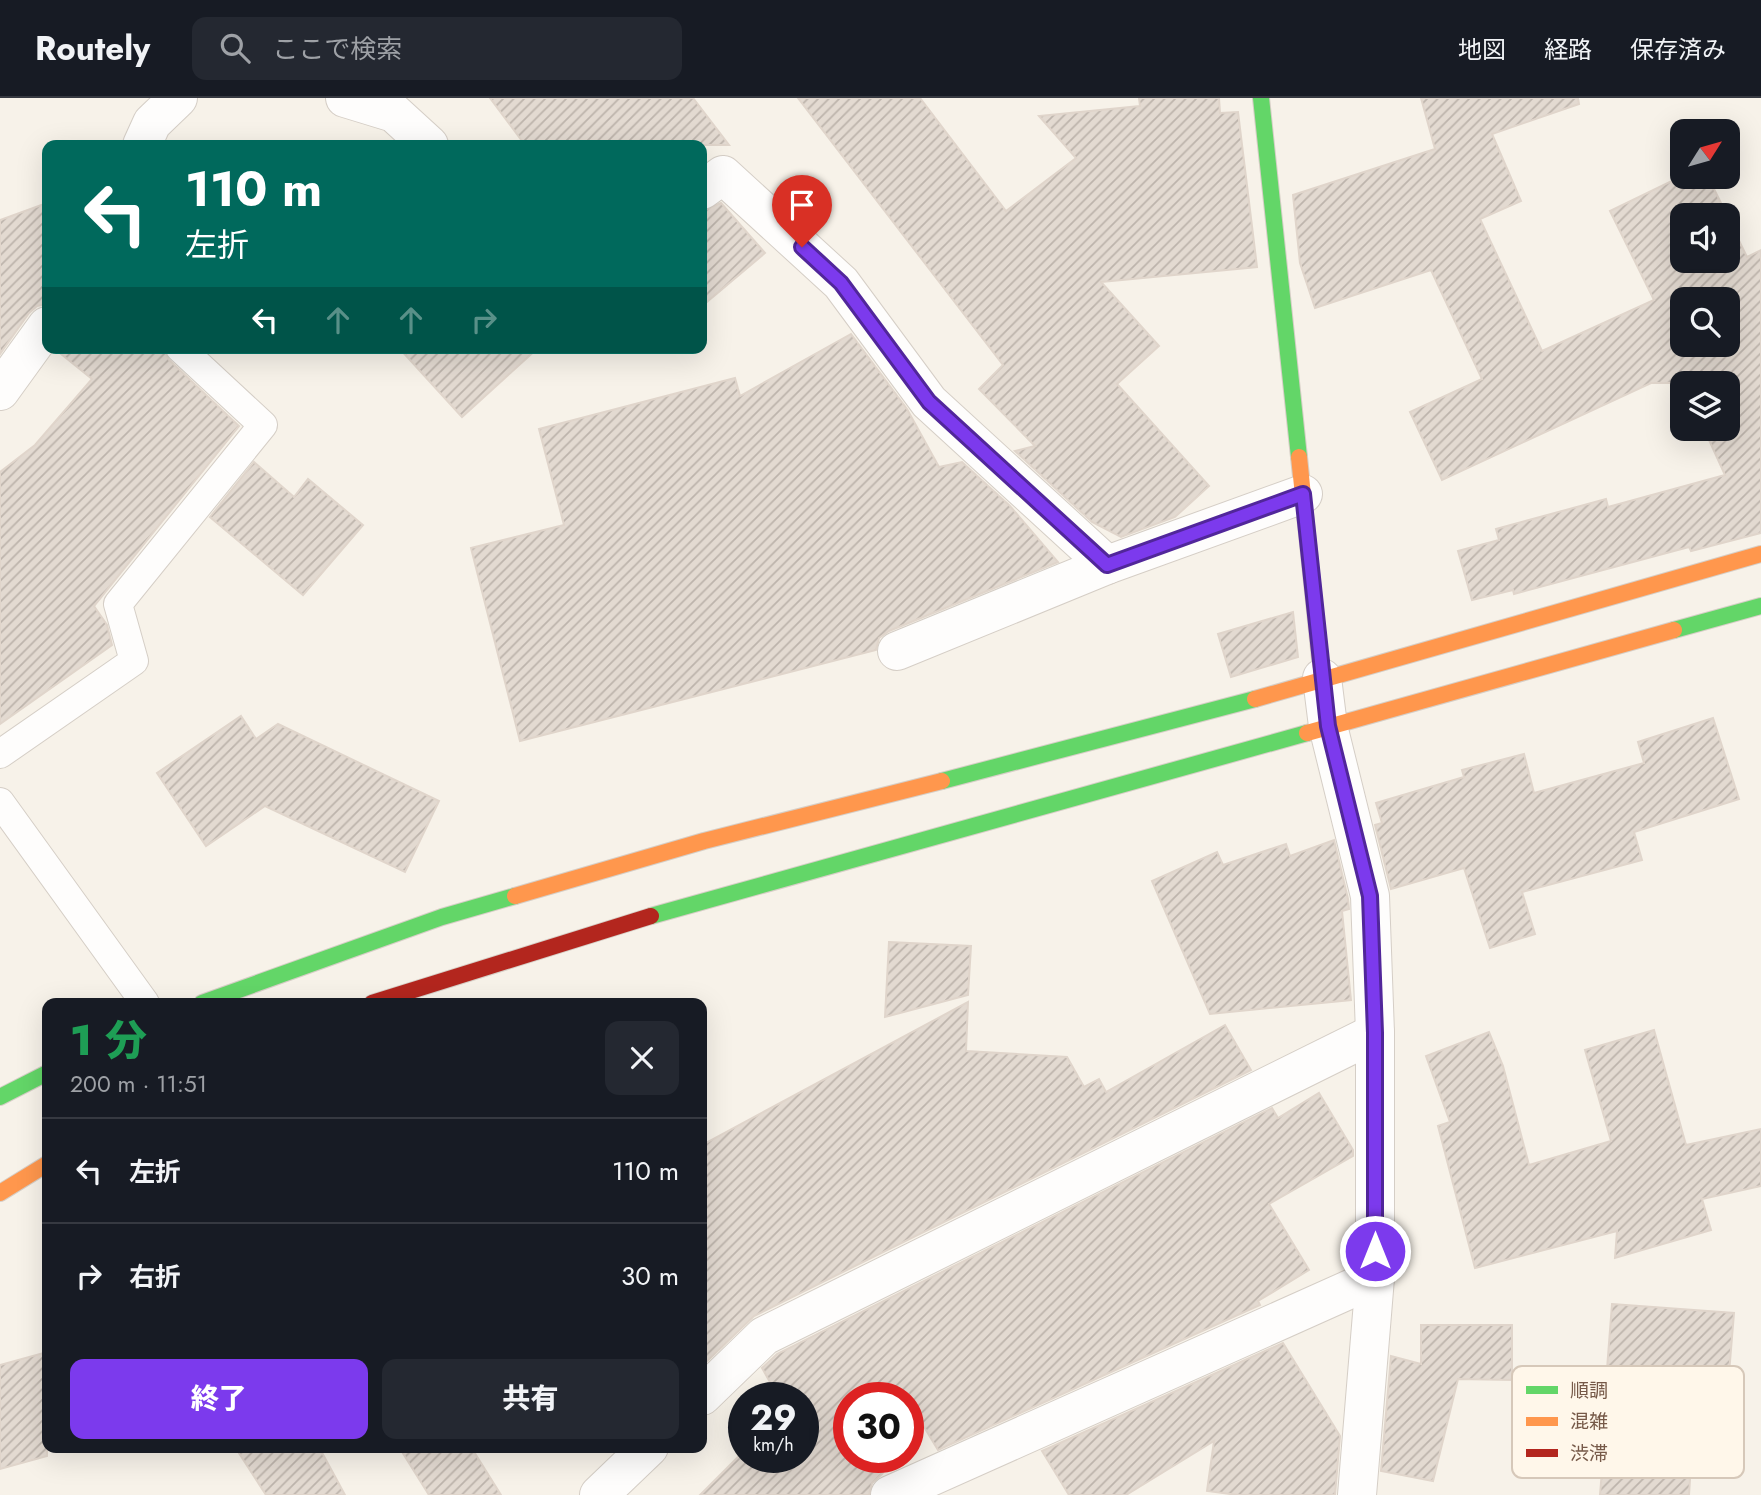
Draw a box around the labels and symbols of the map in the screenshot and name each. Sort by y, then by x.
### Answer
north arrow [1670,119,1740,189]
pin [772,175,832,247]
position arrow [1338,1214,1412,1288]
legend [1512,1366,1744,1478]
text: 順調 [1570,1377,1608,1404]
speed limit sign: 30 [833,1382,924,1473]
text: 混雑 [1570,1408,1608,1435]
text: 渋滞 [1570,1440,1608,1467]

